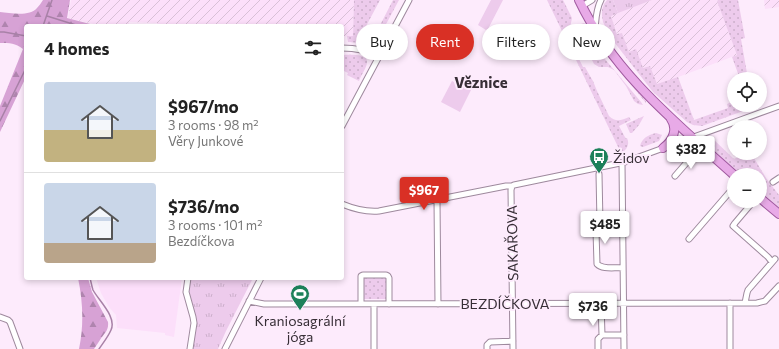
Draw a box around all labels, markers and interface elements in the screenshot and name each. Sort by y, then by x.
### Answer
chip: Buy [356,24,408,60]
chip: Rent [416,24,474,60]
chip: Filters [482,24,550,60]
chip: New [558,24,615,60]
icon: filters [302,37,324,59]
text: 4 homes [44,38,109,59]
map controls [727,72,767,208]
button: locate [727,72,767,112]
district label: Věznice [454,73,508,91]
text: $967/mo [168,96,239,117]
icon: home [76,98,124,146]
text: 3 rooms · 98 m² [168,117,259,133]
button: + [727,120,767,160]
text: Věry Junkové [168,133,243,149]
pin: $382 [667,136,715,170]
text: $382 [676,141,706,157]
bus stop icon: Židov [588,146,610,174]
place label: Židov [613,149,649,166]
button: − [727,168,767,208]
pin: $967 [400,177,448,211]
text: $967 [409,182,439,198]
text: $736/mo [168,196,239,217]
icon: home [76,199,124,247]
street label: SAKAŘOVA [503,205,521,281]
pin: $485 [581,211,629,245]
text: $485 [589,216,621,232]
text: 3 rooms · 101 m² [168,217,262,233]
text: Bezdíčkova [168,233,235,249]
sports icon: Kraniosagrální jóga [289,283,311,311]
pin: $736 [569,293,617,327]
street label: BEZDÍČKOVA [461,295,550,312]
text: $736 [578,298,608,314]
place label: Kraniosagrální jóga [254,312,346,345]

